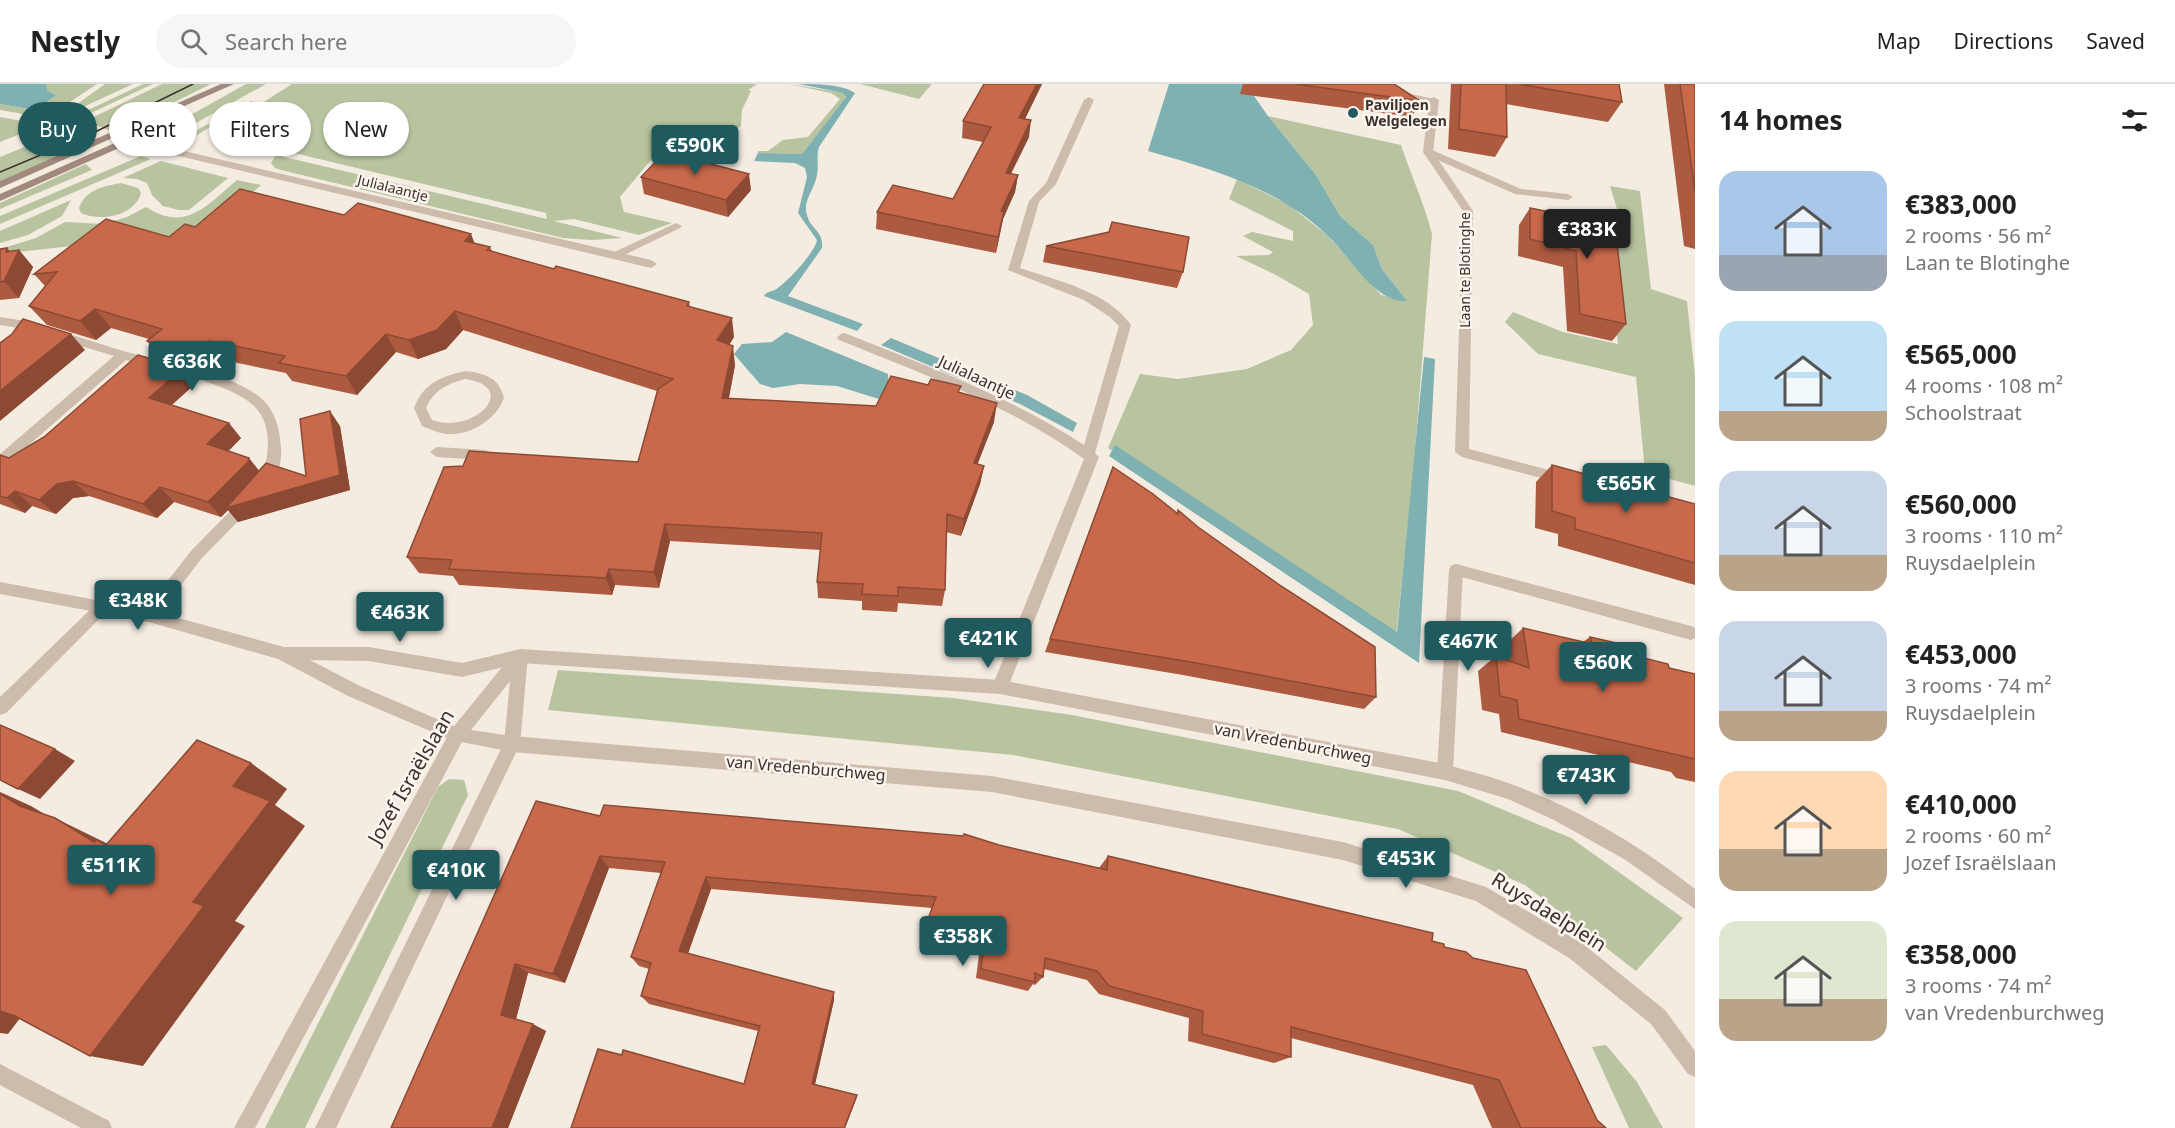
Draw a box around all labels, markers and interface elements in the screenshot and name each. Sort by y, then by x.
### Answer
search box [156,14,576,68]
text: Nestly [30,22,120,60]
icon: search [177,25,210,58]
text: Search here [225,26,347,56]
text: Map [1877,27,1921,55]
text: Directions [1954,27,2053,55]
text: Saved [2086,27,2145,55]
place label: Paviljoen Welgelegen [1365,95,1447,130]
chip: Buy [18,102,97,156]
chip: Rent [109,102,197,156]
chip: Filters [209,102,311,156]
chip: New [323,102,409,156]
text: 14 homes [1719,102,1843,138]
icon: filters [2118,104,2151,137]
marker: Paviljoen Welgelegen [1346,106,1360,120]
pin: €590K [653,125,737,176]
text: €590K [665,131,725,158]
street label: Julialaantje [354,169,430,205]
text: €383,000 [1905,186,2017,222]
icon: home [1767,195,1839,267]
pin: €383K [1545,209,1629,260]
street label: Laan te Blotinghe [1455,212,1474,328]
text: €383K [1557,215,1617,242]
text: 2 rooms · 56 m² [1905,222,2052,249]
text: Laan te Blotinghe [1905,249,2070,276]
text: €565,000 [1905,336,2017,372]
pin: €636K [150,341,234,392]
icon: home [1767,345,1839,417]
text: €636K [162,347,222,374]
street label: Julialaantje [933,349,1019,404]
text: 4 rooms · 108 m² [1905,372,2063,399]
text: Schoolstraat [1905,399,2022,426]
pin: €565K [1584,463,1668,514]
text: €565K [1596,469,1656,496]
text: €560,000 [1905,486,2017,522]
icon: home [1767,495,1839,567]
text: 3 rooms · 110 m² [1905,522,2063,549]
text: Ruysdaelplein [1905,549,2036,576]
pin: €348K [96,580,180,631]
text: €348K [108,586,168,613]
pin: €463K [358,592,442,643]
text: €463K [370,598,430,625]
pin: €421K [946,618,1030,669]
pin: €467K [1426,621,1510,672]
text: €421K [958,624,1018,651]
text: €467K [1438,627,1498,654]
text: €453,000 [1905,636,2017,672]
pin: €560K [1561,642,1645,693]
icon: home [1767,645,1839,717]
text: €560K [1573,648,1633,675]
text: 3 rooms · 74 m² [1905,672,2052,699]
text: Ruysdaelplein [1905,699,2036,726]
street label: Jozef Israëlslaan [360,704,460,851]
street label: van Vredenburchweg [1213,717,1373,769]
street label: van Vredenburchweg [726,750,886,786]
pin: €743K [1544,755,1628,806]
text: €743K [1556,761,1616,788]
text: €410,000 [1905,786,2017,822]
icon: home [1767,795,1839,867]
text: 2 rooms · 60 m² [1905,822,2052,849]
pin: €453K [1364,838,1448,889]
text: €453K [1376,844,1436,871]
pin: €511K [69,845,153,896]
text: Jozef Israëlslaan [1905,849,2057,876]
pin: €410K [414,850,498,901]
text: €511K [81,851,141,878]
text: €410K [426,856,486,883]
street label: Ruysdaelplein [1487,865,1612,958]
pin: €358K [921,916,1005,967]
text: €358K [933,922,993,949]
text: €358,000 [1905,936,2017,972]
icon: home [1767,945,1839,1017]
text: 3 rooms · 74 m² [1905,972,2052,999]
text: van Vredenburchweg [1905,999,2105,1026]

